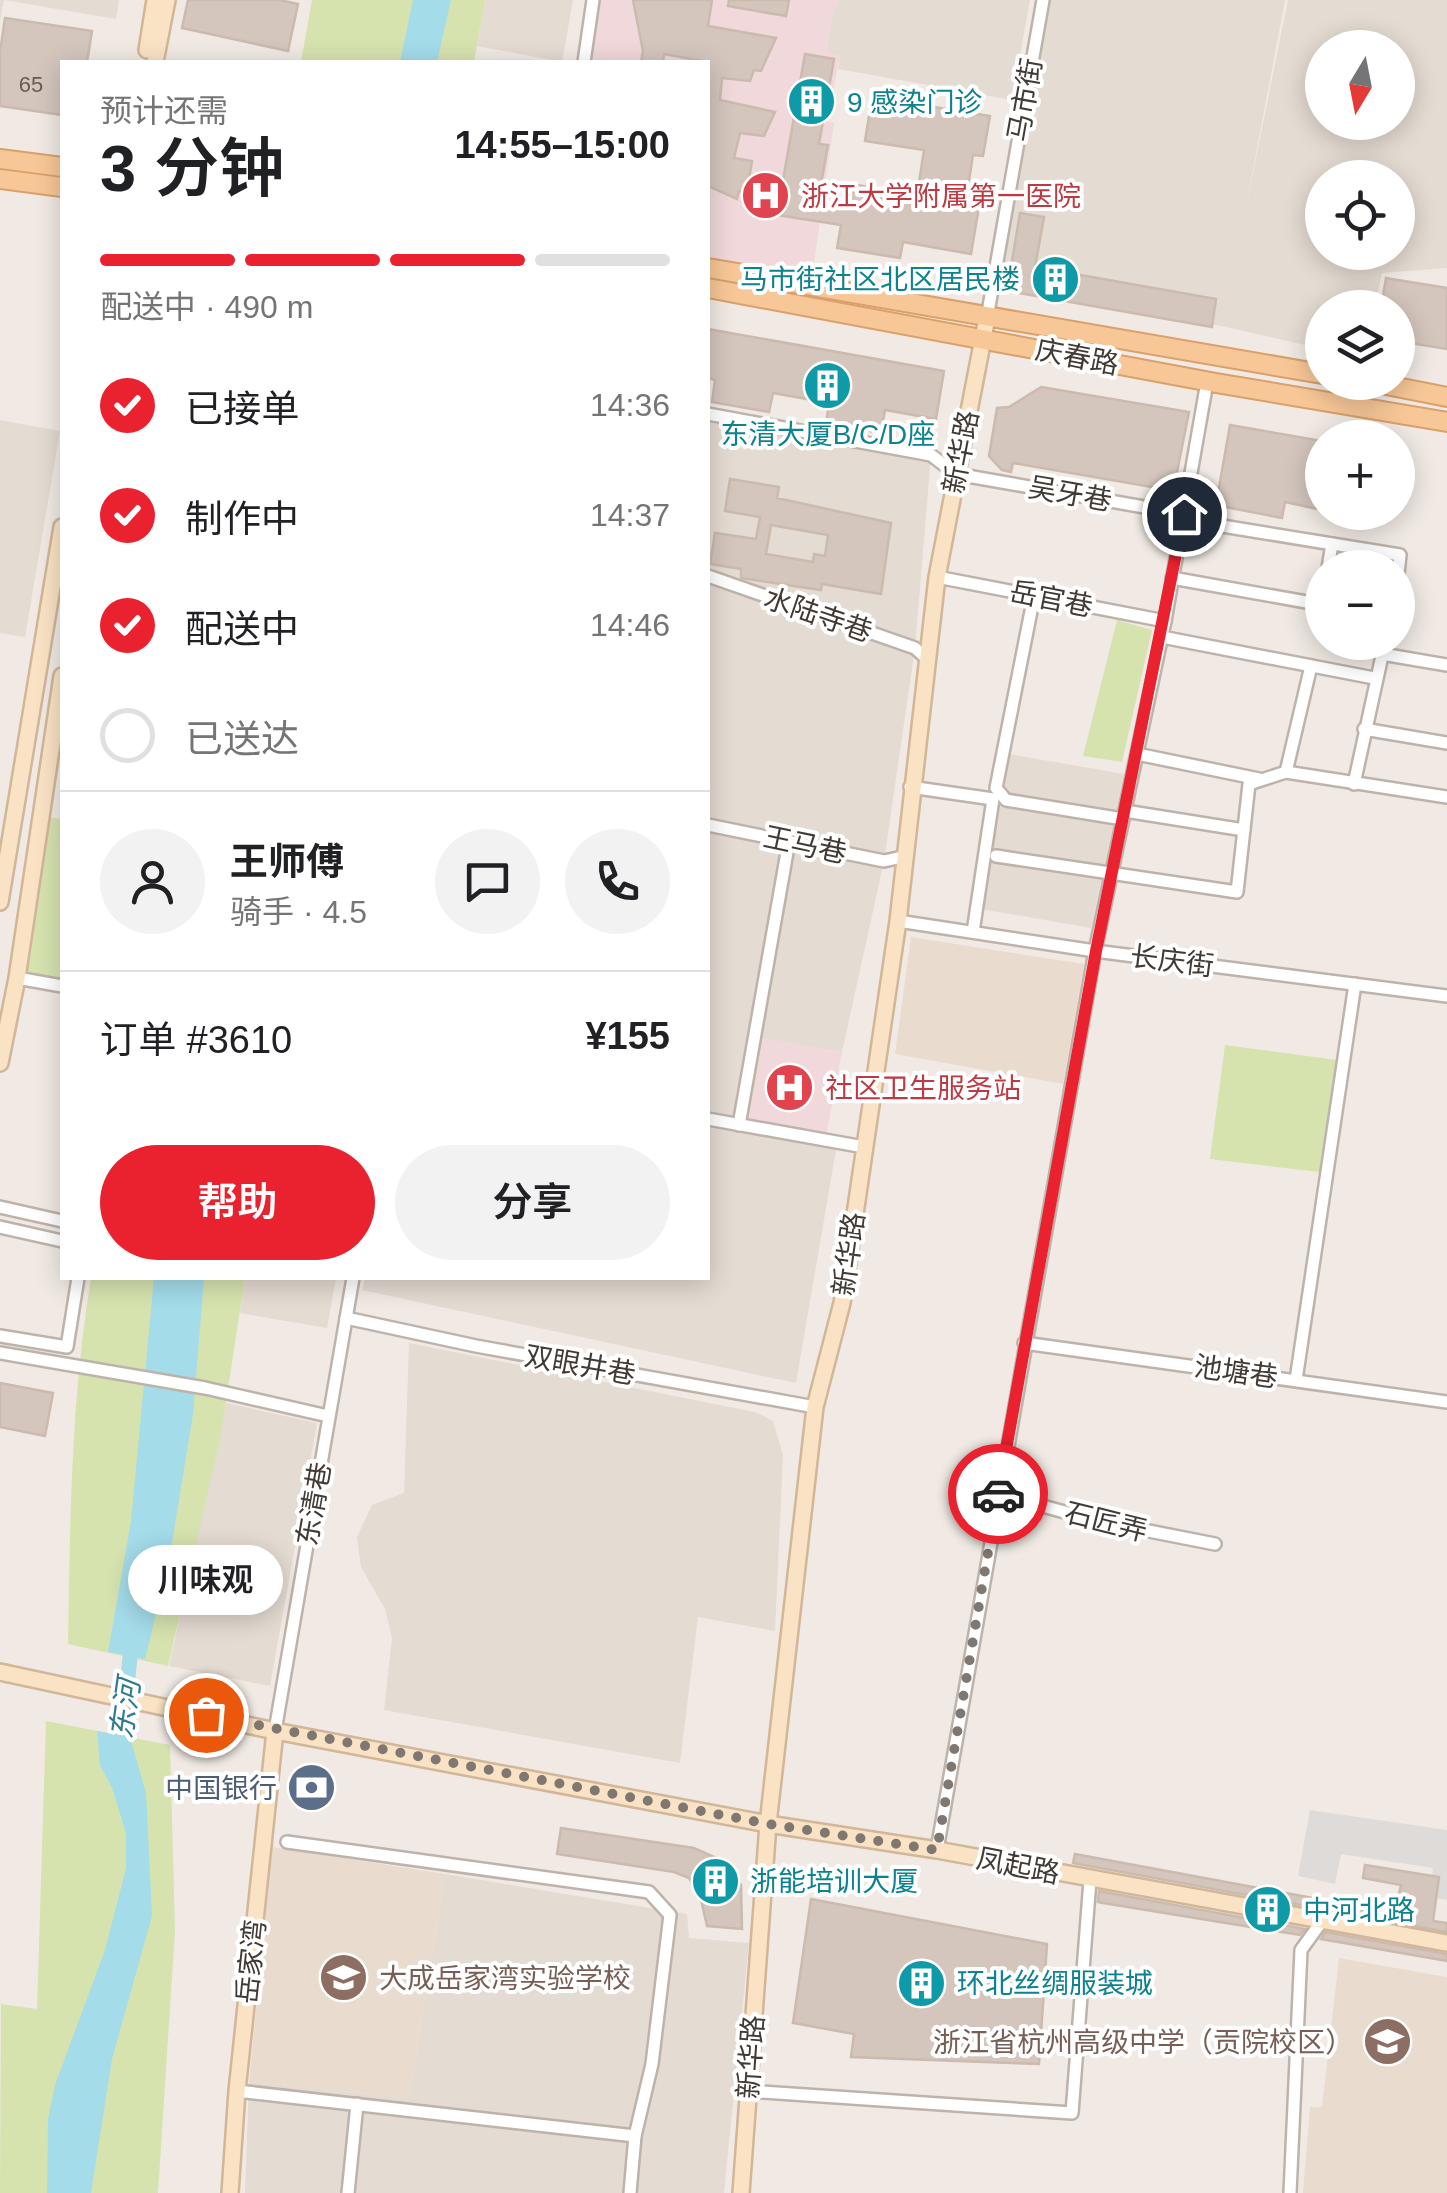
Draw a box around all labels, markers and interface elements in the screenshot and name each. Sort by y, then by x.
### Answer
north arrow [1305,30,1415,140]
map controls [1305,30,1415,660]
street label: 马市街 [1002,56,1048,144]
house number: 65 [19,72,43,97]
building icon: 9 感染门诊 [786,76,838,128]
place label: 9 感染门诊 [847,87,982,118]
text: 预计还需 [100,93,228,129]
text: 14:55–15:00 [454,124,670,166]
text: 3 分钟 [100,132,284,205]
button: locate [1305,160,1415,270]
hospital icon: 浙江大学附属第一医院 [740,170,792,222]
place label: 浙江大学附属第一医院 [801,181,1081,212]
building icon: 马市街社区北区居民楼 [1029,253,1081,305]
place label: 马市街社区北区居民楼 [740,264,1020,295]
text: 配送中 · 490 m [100,289,313,325]
button: layers [1305,290,1415,400]
street label: 庆春路 [1033,334,1121,380]
building icon: 东清大厦B/C/D座 [802,360,854,412]
icon: check [100,378,155,433]
text: 14:36 [590,387,670,423]
text: 已接单 [185,388,299,430]
street label: 新华路 [938,408,984,496]
place label: 东清大厦B/C/D座 [721,419,935,450]
button: + [1305,420,1415,530]
street label: 吴牙巷 [1026,471,1114,517]
pin [1142,472,1227,557]
icon: home [1157,487,1212,542]
icon: check [100,488,155,543]
text: 14:37 [590,497,670,533]
text: 制作中 [185,498,299,540]
button: − [1305,550,1415,660]
street label: 岳官巷 [1007,576,1095,622]
street label: 水陆寺巷 [760,582,876,648]
icon: check [100,598,155,653]
text: 14:46 [590,607,670,643]
text: 配送中 [185,608,299,650]
text: 已送达 [185,718,299,760]
street label: 王马巷 [761,821,849,869]
button: person [100,829,205,934]
button: chat [435,829,540,934]
button: phone [565,829,670,934]
text: 王师傅 [230,841,344,883]
text: 骑手 · 4.5 [230,894,367,930]
street label: 长庆街 [1128,940,1216,982]
text: ¥155 [585,1015,670,1057]
text: 订单 #3610 [100,1019,292,1061]
hospital icon: 社区卫生服务站 [764,1062,816,1114]
place label: 社区卫生服务站 [825,1073,1021,1104]
button: 帮助 [100,1145,375,1260]
button: 分享 [395,1145,670,1260]
street label: 新华路 [828,1210,870,1298]
street label: 双眼井巷 [522,1340,638,1390]
street label: 池塘巷 [1192,1351,1280,1393]
courier [948,1444,1048,1544]
street label: 东清巷 [291,1460,337,1548]
icon: car [971,1467,1026,1522]
street label: 石匠弄 [1061,1497,1151,1547]
callout: 川味观 [128,1545,284,1615]
text: 川味观 [157,1562,254,1598]
water label: 东河 [104,1672,146,1741]
pin [164,1673,249,1758]
icon: bag [179,1688,234,1743]
bank icon: 中国银行 [286,1762,338,1814]
place label: 中国银行 [165,1773,277,1804]
street label: 凤起路 [974,1843,1062,1889]
building icon: 浙能培训大厦 [689,1855,741,1907]
place label: 浙能培训大厦 [750,1866,918,1897]
building icon: 中河北路 [1242,1884,1294,1936]
place label: 中河北路 [1303,1895,1415,1926]
street label: 岳家湾 [231,1919,271,2005]
school or university icon: 大成岳家湾实验学校 [318,1952,370,2004]
building icon: 环北丝绸服装城 [896,1957,948,2009]
place label: 大成岳家湾实验学校 [379,1963,631,1994]
place label: 环北丝绸服装城 [957,1968,1153,1999]
street label: 新华路 [733,2014,769,2100]
school or university icon: 浙江省杭州高级中学（贡院校区） [1362,2016,1414,2068]
place label: 浙江省杭州高级中学（贡院校区） [933,2027,1353,2058]

